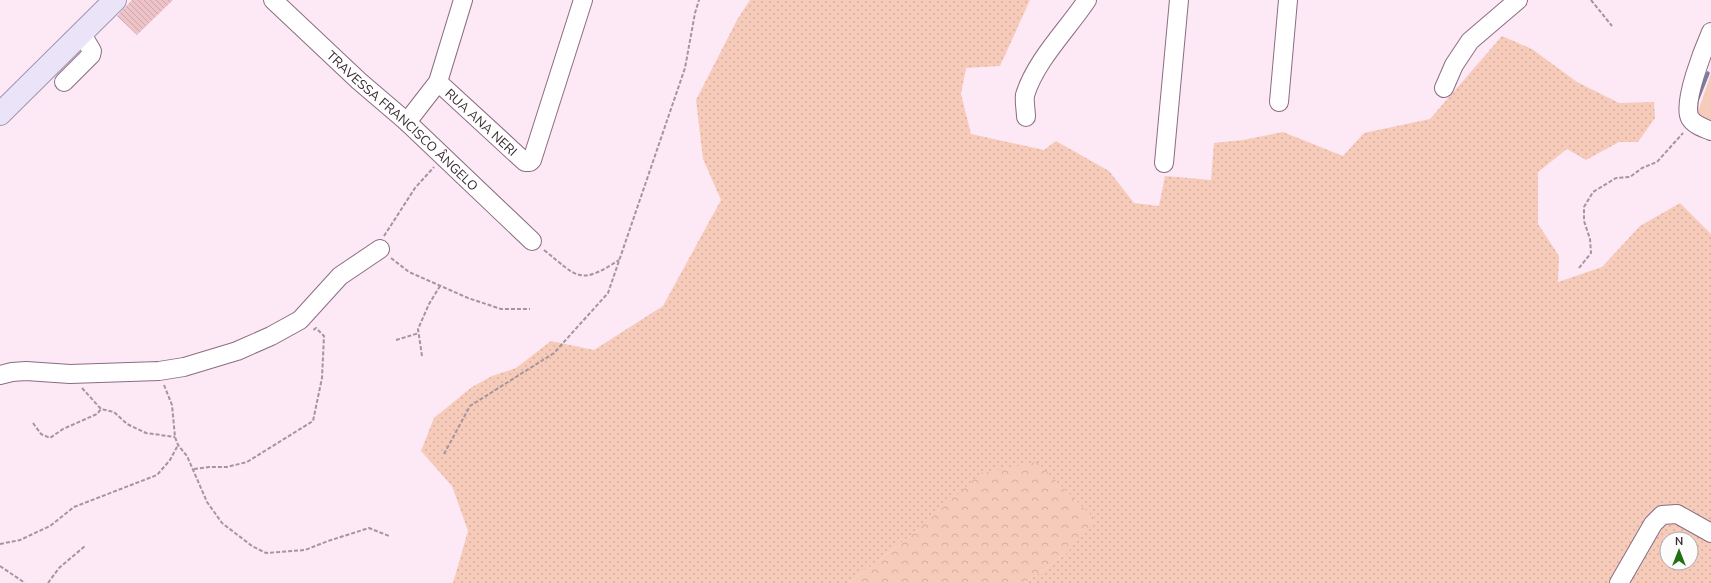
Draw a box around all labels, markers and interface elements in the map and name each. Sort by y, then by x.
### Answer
street label: TRAVESSA FRANCISCO ÂNGELO [322,47,482,195]
street label: RUA ANA NERI [441,85,521,160]
north arrow [1659,531,1699,571]
text: N [1675,534,1683,549]

